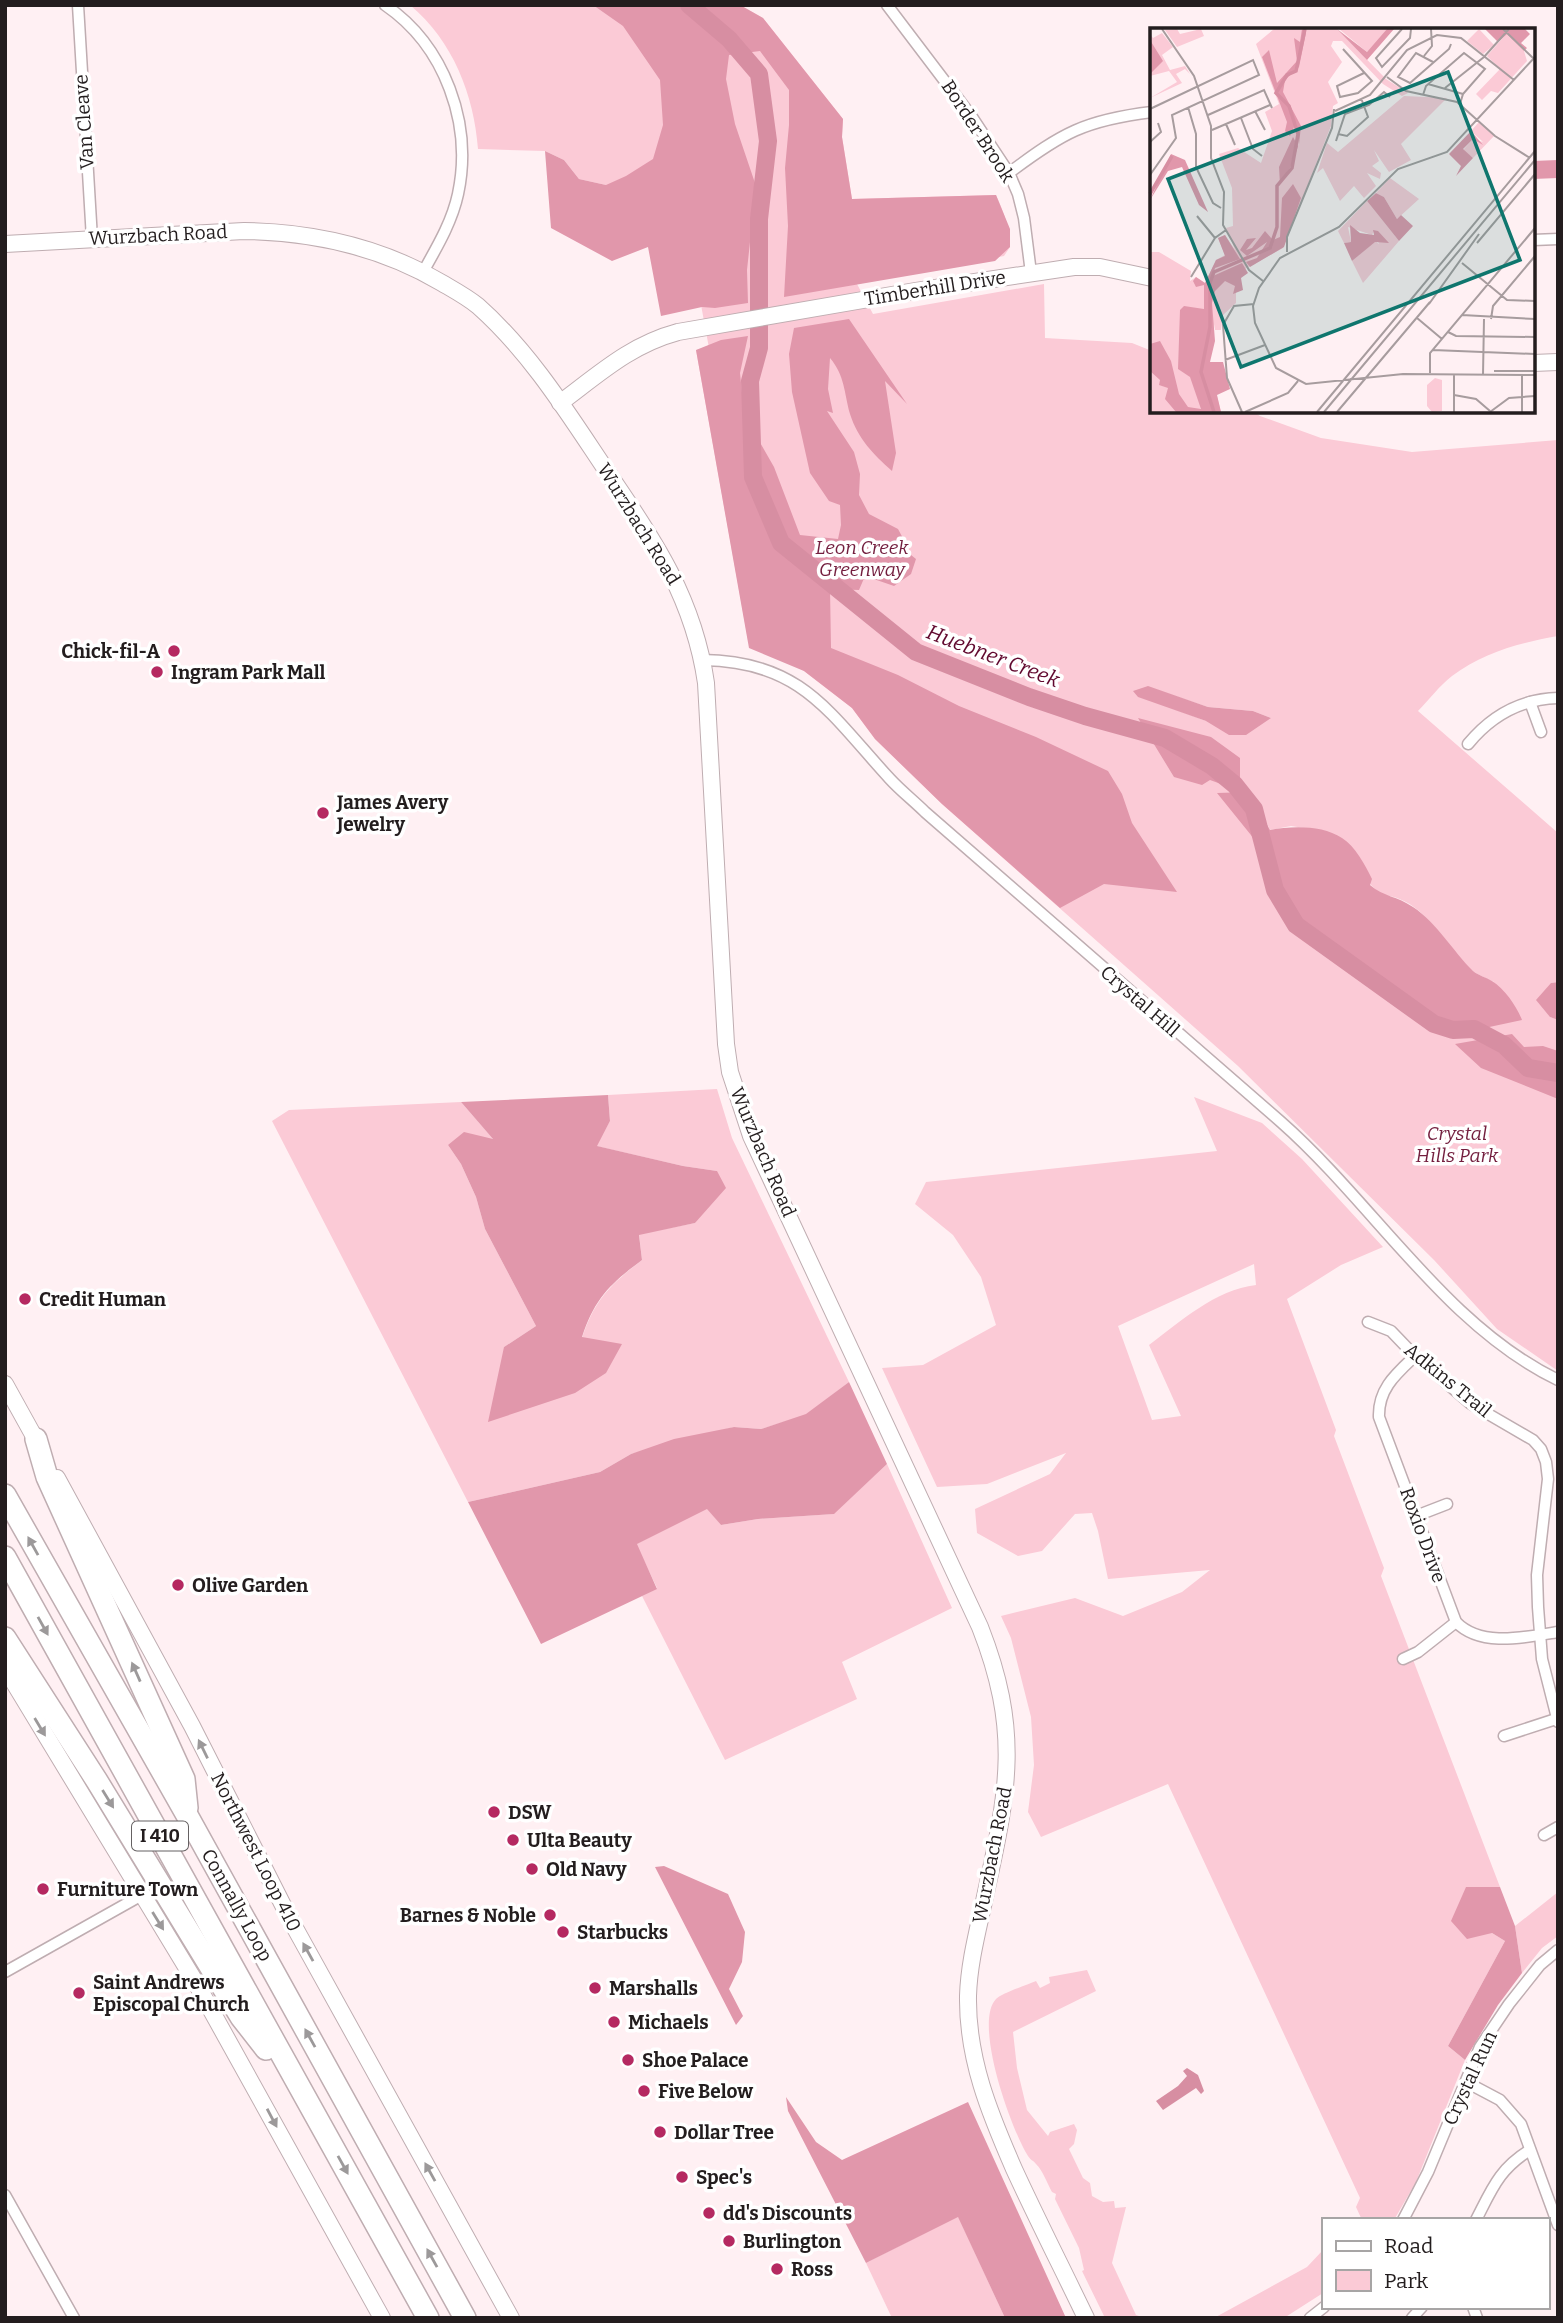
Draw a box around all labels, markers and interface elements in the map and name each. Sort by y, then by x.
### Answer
inset map [1150,28,1535,413]
street label: Van Cleave [69,74,99,170]
street label: Border Brook [936,76,1020,187]
street label: Wurzbach Road [88,220,228,250]
street label: Timberhill Drive [863,265,1007,311]
street label: Wurzbach Road [592,459,686,589]
park label: Leon Creek Greenway [815,536,909,581]
water label: Huebner Creek [923,619,1064,694]
place label: Chick-fil-A [61,640,160,663]
marker: Chick-fil-A [166,643,182,659]
place label: Ingram Park Mall [171,661,326,684]
marker: Ingram Park Mall [149,664,165,680]
place label: James Avery Jewelry [336,791,449,836]
marker: James Avery Jewelry [315,805,331,821]
street label: Crystal Hill [1096,960,1184,1042]
street label: Wurzbach Road [725,1084,801,1220]
park label: Crystal Hills Park [1416,1122,1499,1167]
place label: Credit Human [39,1288,167,1311]
marker: Credit Human [17,1291,33,1307]
street label: Adkins Trail [1400,1338,1496,1422]
street label: Roxio Drive [1395,1484,1451,1586]
one-way arrow [27,1536,39,1555]
place label: Olive Garden [192,1574,309,1597]
marker: Olive Garden [170,1577,186,1593]
one-way arrow [38,1616,49,1636]
one-way arrow [130,1662,142,1682]
one-way arrow [34,1717,46,1736]
one-way arrow [198,1739,209,1759]
street label: Northwest Loop 410 [206,1769,306,1935]
street label: Wurzbach Road [967,1785,1017,1925]
one-way arrow [101,1789,114,1809]
place label: DSW [508,1801,552,1824]
marker: DSW [486,1804,502,1820]
road number: I 410 [132,1822,188,1850]
place label: Ulta Beauty [527,1829,632,1852]
marker: Ulta Beauty [505,1832,521,1848]
street label: Connally Loop [197,1845,277,1965]
place label: Old Navy [546,1858,627,1881]
marker: Old Navy [524,1861,540,1877]
place label: Furniture Town [57,1878,199,1901]
marker: Furniture Town [35,1881,51,1897]
place label: Barnes & Noble [400,1904,536,1927]
marker: Barnes & Noble [542,1907,558,1923]
one-way arrow [151,1912,164,1931]
place label: Starbucks [577,1921,668,1944]
marker: Starbucks [555,1924,571,1940]
one-way arrow [302,1942,314,1962]
place label: Saint Andrews Episcopal Church [93,1971,249,2016]
place label: Marshalls [609,1977,698,2000]
marker: Marshalls [587,1980,603,1996]
marker: Saint Andrews Episcopal Church [71,1985,87,2001]
place label: Michaels [628,2011,709,2034]
marker: Michaels [606,2014,622,2030]
street label: Crystal Run [1438,2027,1502,2129]
one-way arrow [304,2028,316,2047]
place label: Shoe Palace [642,2049,748,2072]
marker: Shoe Palace [620,2052,636,2068]
place label: Five Below [658,2080,753,2103]
marker: Five Below [636,2083,652,2099]
one-way arrow [266,2108,278,2128]
place label: Dollar Tree [674,2121,774,2144]
marker: Dollar Tree [652,2124,668,2140]
one-way arrow [337,2156,349,2175]
one-way arrow [424,2163,436,2182]
place label: Spec's [696,2166,752,2189]
marker: Spec's [674,2169,690,2185]
place label: dd's Discounts [723,2202,852,2225]
marker: dd's Discounts [701,2205,717,2221]
legend [1322,2218,1549,2309]
place label: Burlington [743,2230,842,2253]
marker: Burlington [721,2233,737,2249]
text: Road [1384,2233,1433,2259]
one-way arrow [426,2248,438,2268]
place label: Ross [791,2258,833,2281]
marker: Ross [769,2261,785,2277]
text: Park [1384,2268,1428,2294]

